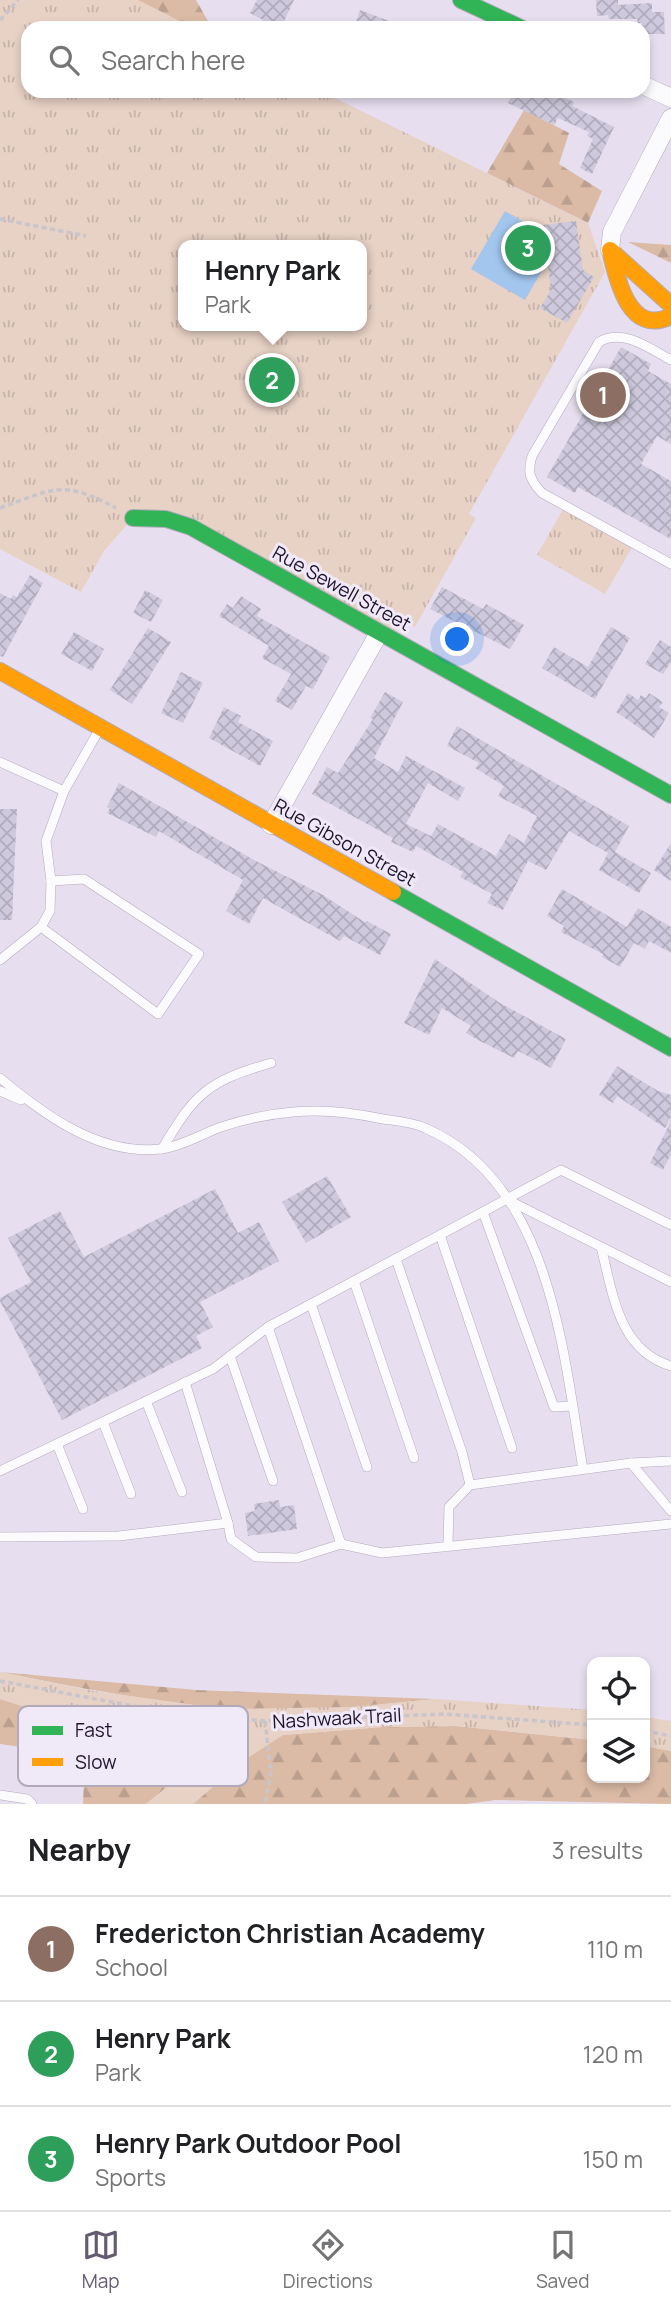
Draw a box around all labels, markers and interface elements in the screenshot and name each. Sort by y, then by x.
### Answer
search box [21,21,650,98]
icon: search [45,41,83,79]
text: Search here [101,42,246,78]
pin: 3 [505,222,551,274]
popup [178,240,367,331]
text: Henry Park [205,252,340,288]
text: Park [205,288,251,320]
pin: 2 [249,354,295,406]
pin: 1 [580,369,626,421]
street label: Rue Sewell Street [268,539,416,637]
your location [440,622,474,656]
street label: Rue Gibson Street [269,792,421,892]
map controls [587,1657,650,1783]
button: locate [587,1657,650,1720]
street label: Nashwaak Trail [272,1702,402,1734]
legend [18,1706,248,1786]
text: Fast [75,1717,112,1743]
button: layers [587,1720,650,1783]
text: Slow [75,1749,117,1775]
text: Nearby [28,1829,131,1870]
text: 3 results [552,1834,643,1866]
text: Fredericton Christian Academy [95,1915,485,1951]
text: 1 [46,1933,56,1965]
text: 110 m [587,1933,643,1965]
text: School [95,1951,168,1983]
text: Henry Park [95,2020,231,2056]
text: 2 [44,2038,58,2070]
text: 120 m [583,2038,643,2070]
text: Park [95,2056,141,2088]
text: Henry Park Outdoor Pool [95,2125,402,2161]
text: 3 [44,2143,58,2175]
text: 150 m [583,2143,643,2175]
text: Sports [95,2161,166,2193]
tab: Map [82,2226,120,2294]
tab: Directions [283,2226,373,2294]
tab: Saved [536,2226,589,2294]

